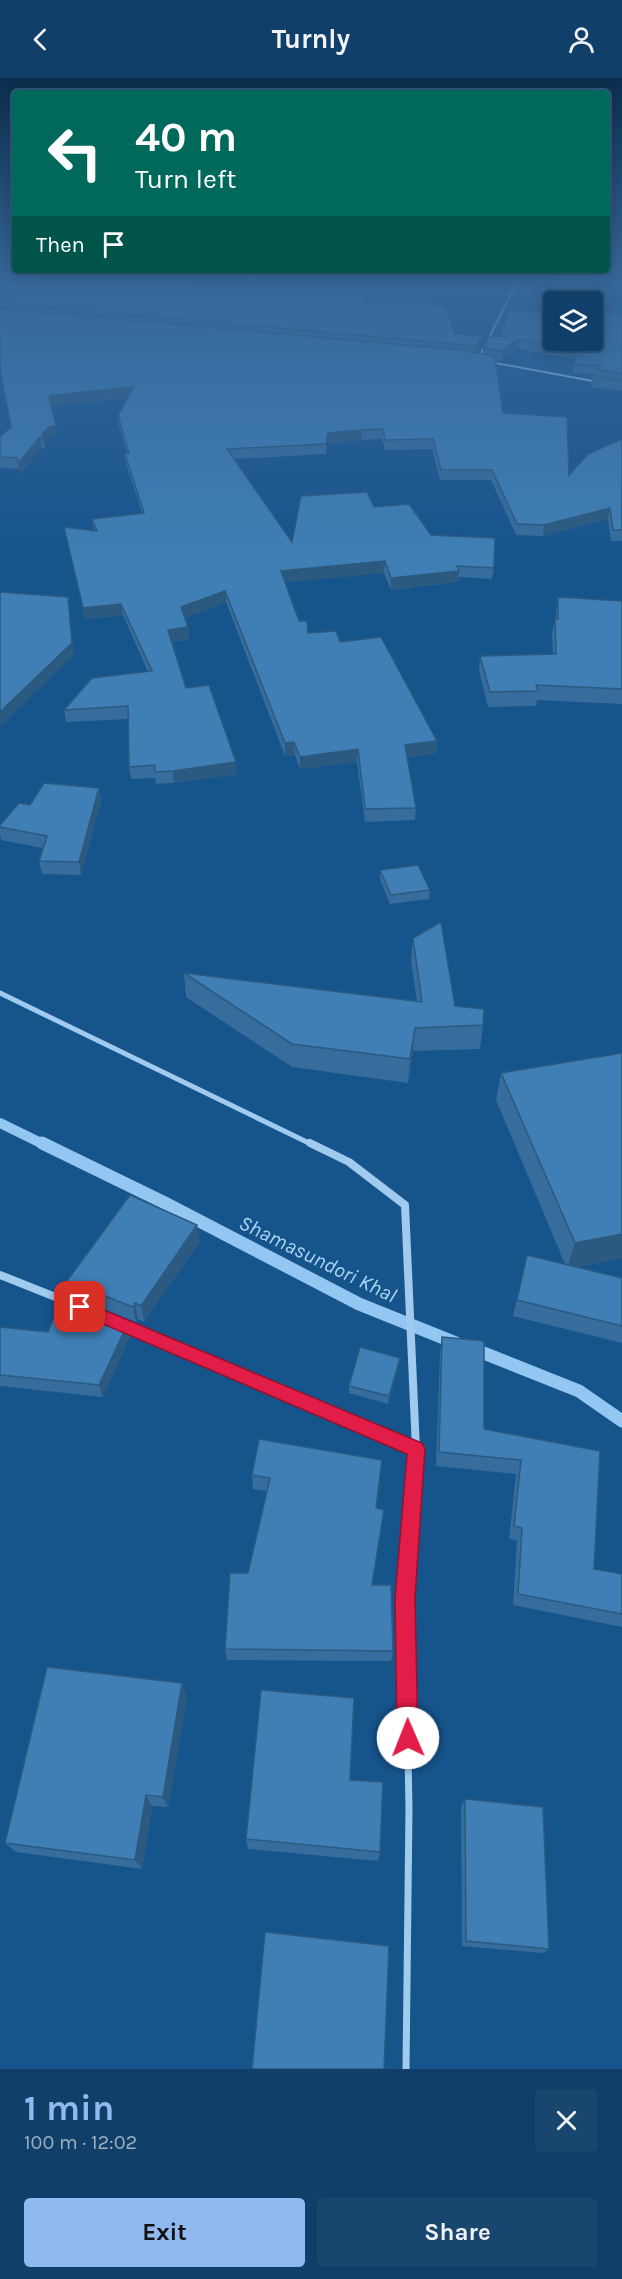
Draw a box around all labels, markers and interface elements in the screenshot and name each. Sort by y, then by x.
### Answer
icon: back [24,23,57,56]
text: Turnly [272,23,350,55]
icon: person [565,23,598,56]
text: 40 m [135,112,237,162]
icon: left [36,114,114,192]
text: Turn left [135,163,236,195]
icon: arrive [97,228,130,261]
text: Then [36,232,85,258]
map controls [543,291,603,351]
button: layers [543,291,603,351]
water label: Shamasundori Khal [235,1210,401,1308]
pin [54,1281,105,1332]
icon: arrive [63,1290,96,1323]
position arrow [376,1706,440,1770]
text: 1 min [24,2087,114,2129]
button: close [535,2089,598,2152]
text: 100 m · 12:02 [24,2131,137,2154]
button: Exit [24,2198,305,2267]
button: Share [317,2198,598,2267]

